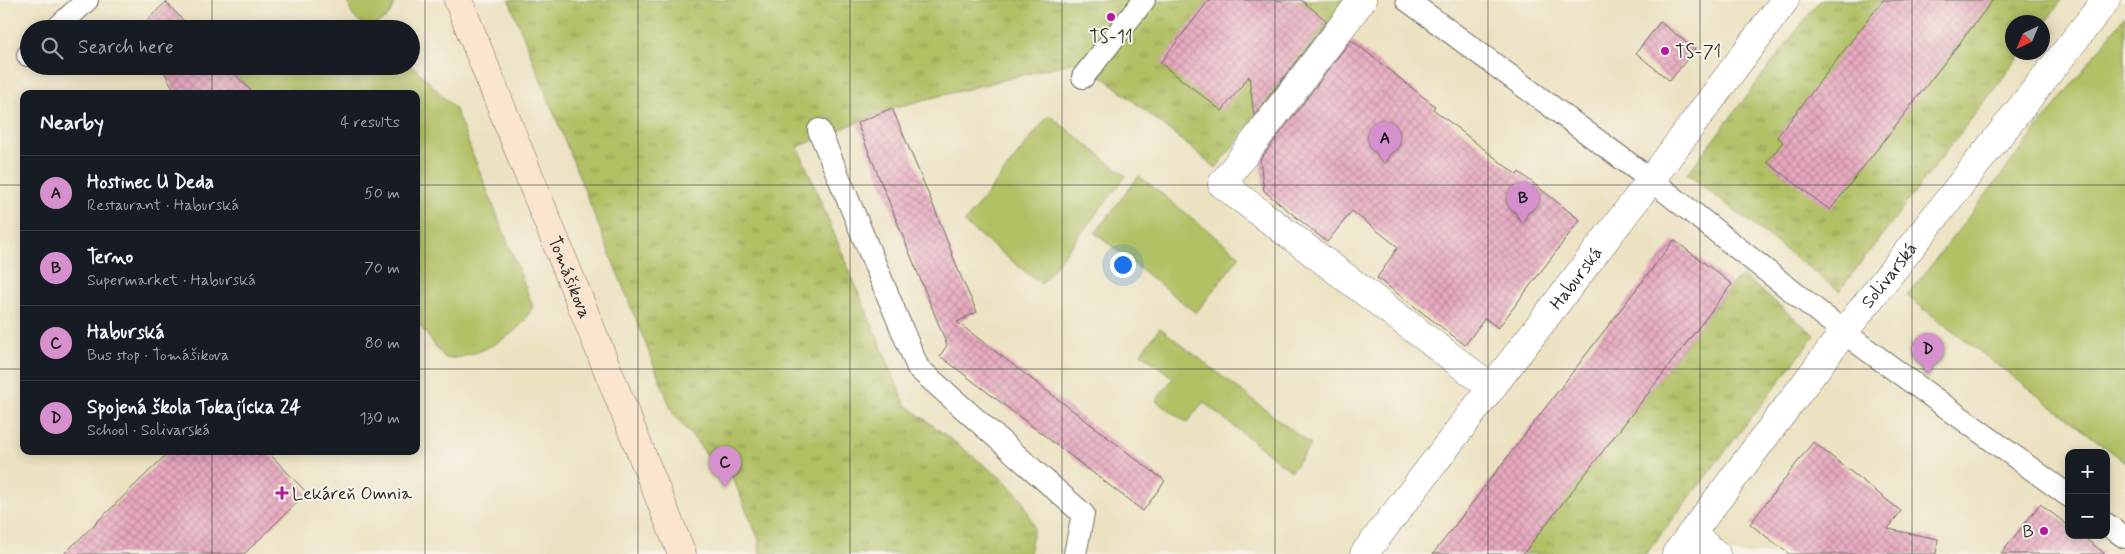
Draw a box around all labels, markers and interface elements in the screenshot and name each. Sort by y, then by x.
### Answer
marker: TS-11 [1105,11,1117,23]
north arrow [2005,15,2050,60]
search box [20,20,420,75]
place label: TS-11 [1089,25,1133,49]
icon: search [38,34,66,62]
text: Search here [78,35,174,60]
place label: TS-71 [1675,40,1721,64]
marker: TS-71 [1659,45,1671,57]
text: Nearby [40,109,104,137]
text: 4 results [340,112,400,133]
pin: A [1369,122,1401,163]
text: Hostinec U Deda [87,170,214,195]
pin: B [1507,182,1539,223]
text: A [51,183,61,204]
text: 50 m [364,183,400,204]
text: Restaurant · Haburská [87,195,239,216]
street label: Tomášikova [542,233,597,322]
street label: Solivarská [1856,238,1923,314]
street label: Haburská [1545,242,1609,315]
text: Terno [87,245,133,270]
your location [1110,252,1136,278]
text: B [51,258,61,279]
text: 70 m [364,258,400,279]
text: Supermarket · Haburská [87,270,256,291]
text: Haburská [87,320,165,345]
text: C [50,333,62,354]
text: 80 m [365,333,400,354]
pin: D [1912,333,1944,374]
text: Bus stop · Tomášikova [87,345,229,366]
text: Spojená škola Tokajícka 24 [87,395,301,420]
text: D [50,408,62,429]
text: 130 m [359,408,400,429]
text: School · Solivarská [87,420,210,441]
pin: C [709,446,741,487]
map controls [2065,449,2110,539]
button: + [2065,449,2110,494]
place label: Lekáreň Omnia [292,482,412,506]
marker: Lekáreň Omnia [276,487,288,499]
button: − [2065,494,2110,539]
place label: B [2023,520,2034,544]
marker: B [2038,525,2050,537]

